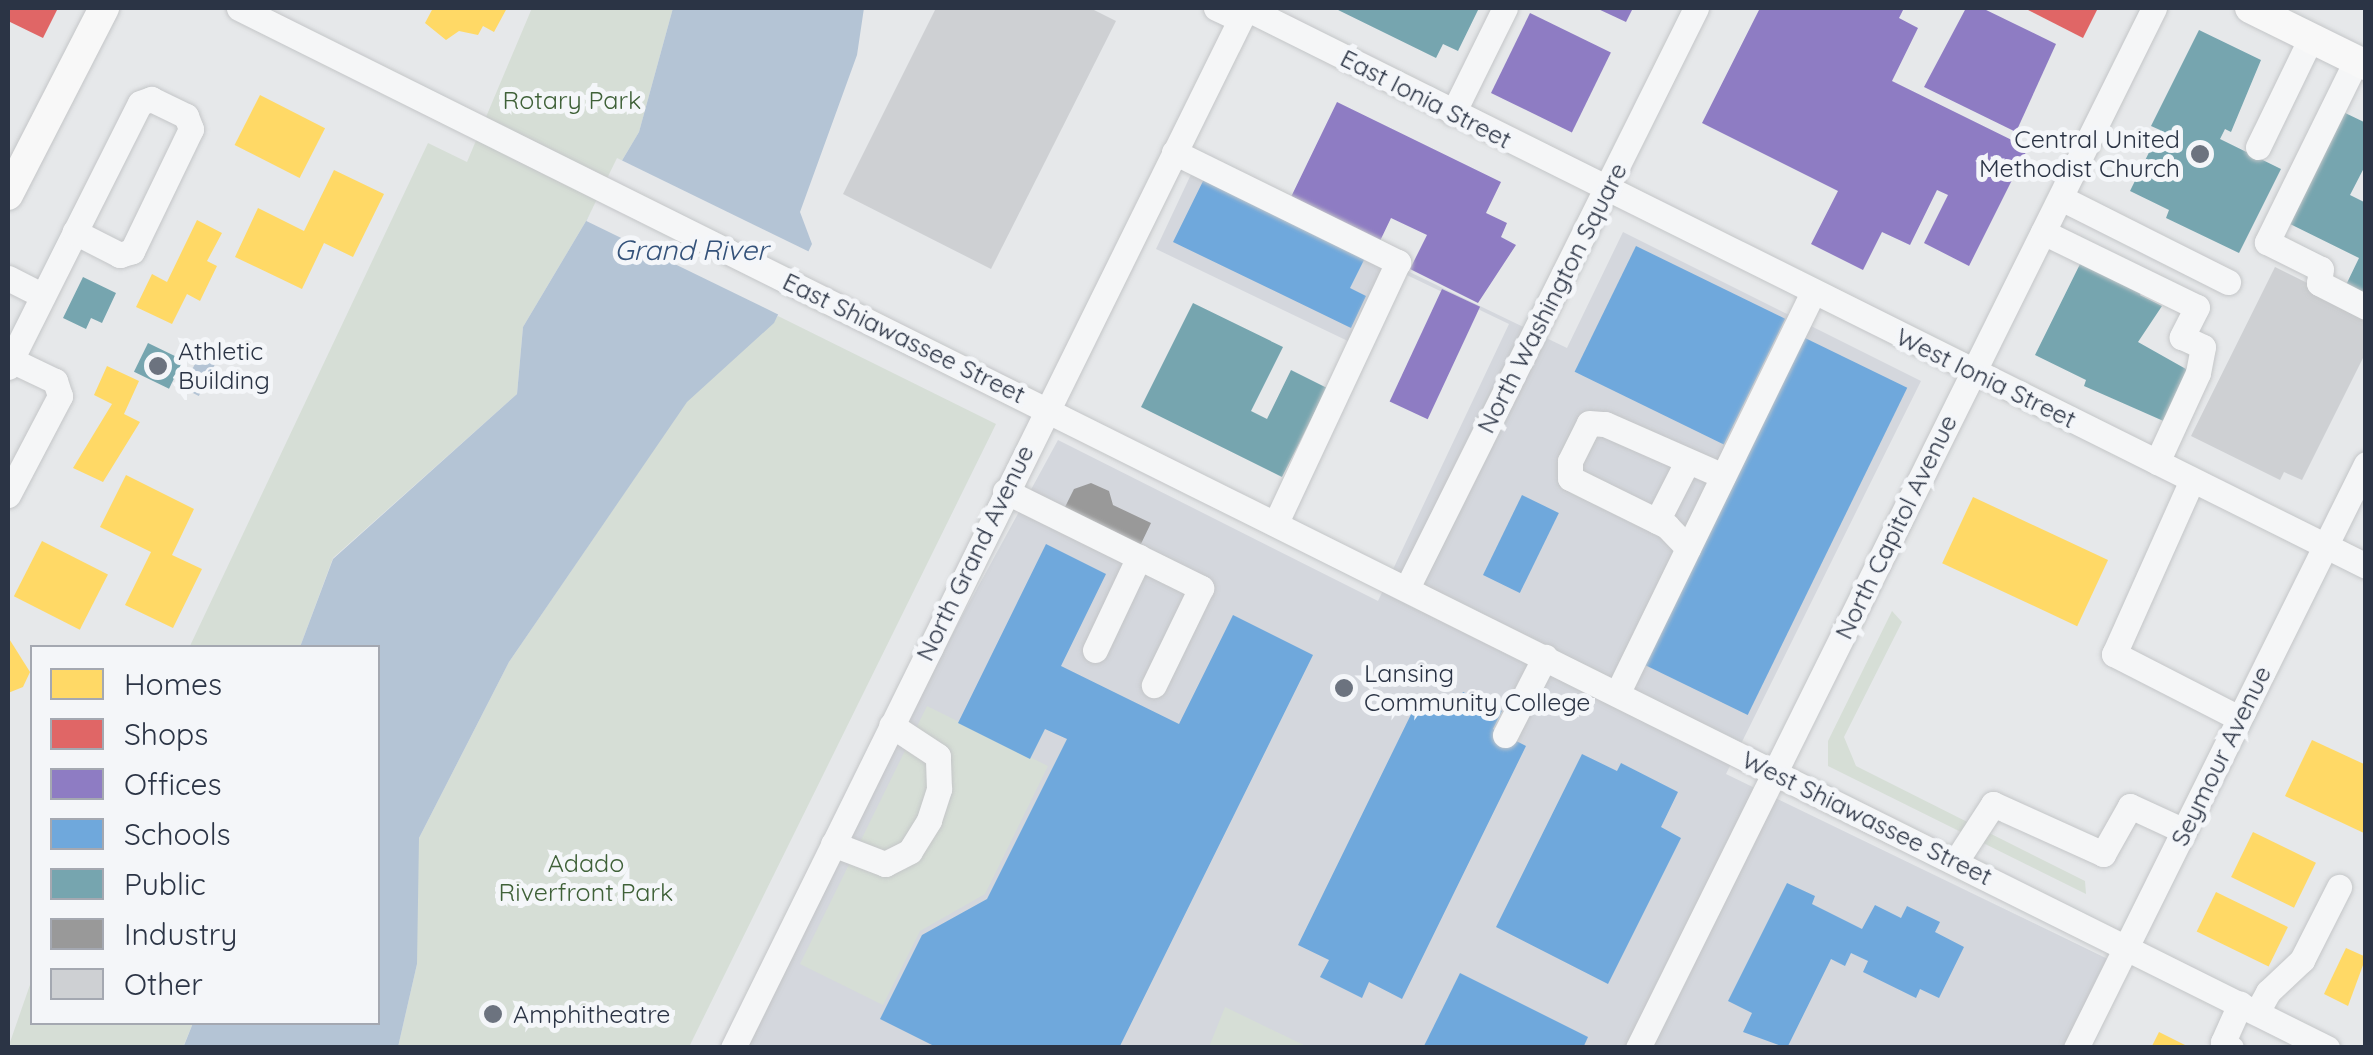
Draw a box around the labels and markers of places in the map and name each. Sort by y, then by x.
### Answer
place label: Central United Methodist Church [1979,125,2180,184]
marker: Central United Methodist Church [2189,143,2211,165]
place label: Athletic Building [178,337,270,396]
marker: Athletic Building [147,355,169,377]
place label: Lansing Community College [1364,659,1590,718]
marker: Lansing Community College [1333,677,1355,699]
place label: Amphitheatre [513,999,670,1029]
marker: Amphitheatre [482,1003,504,1025]

